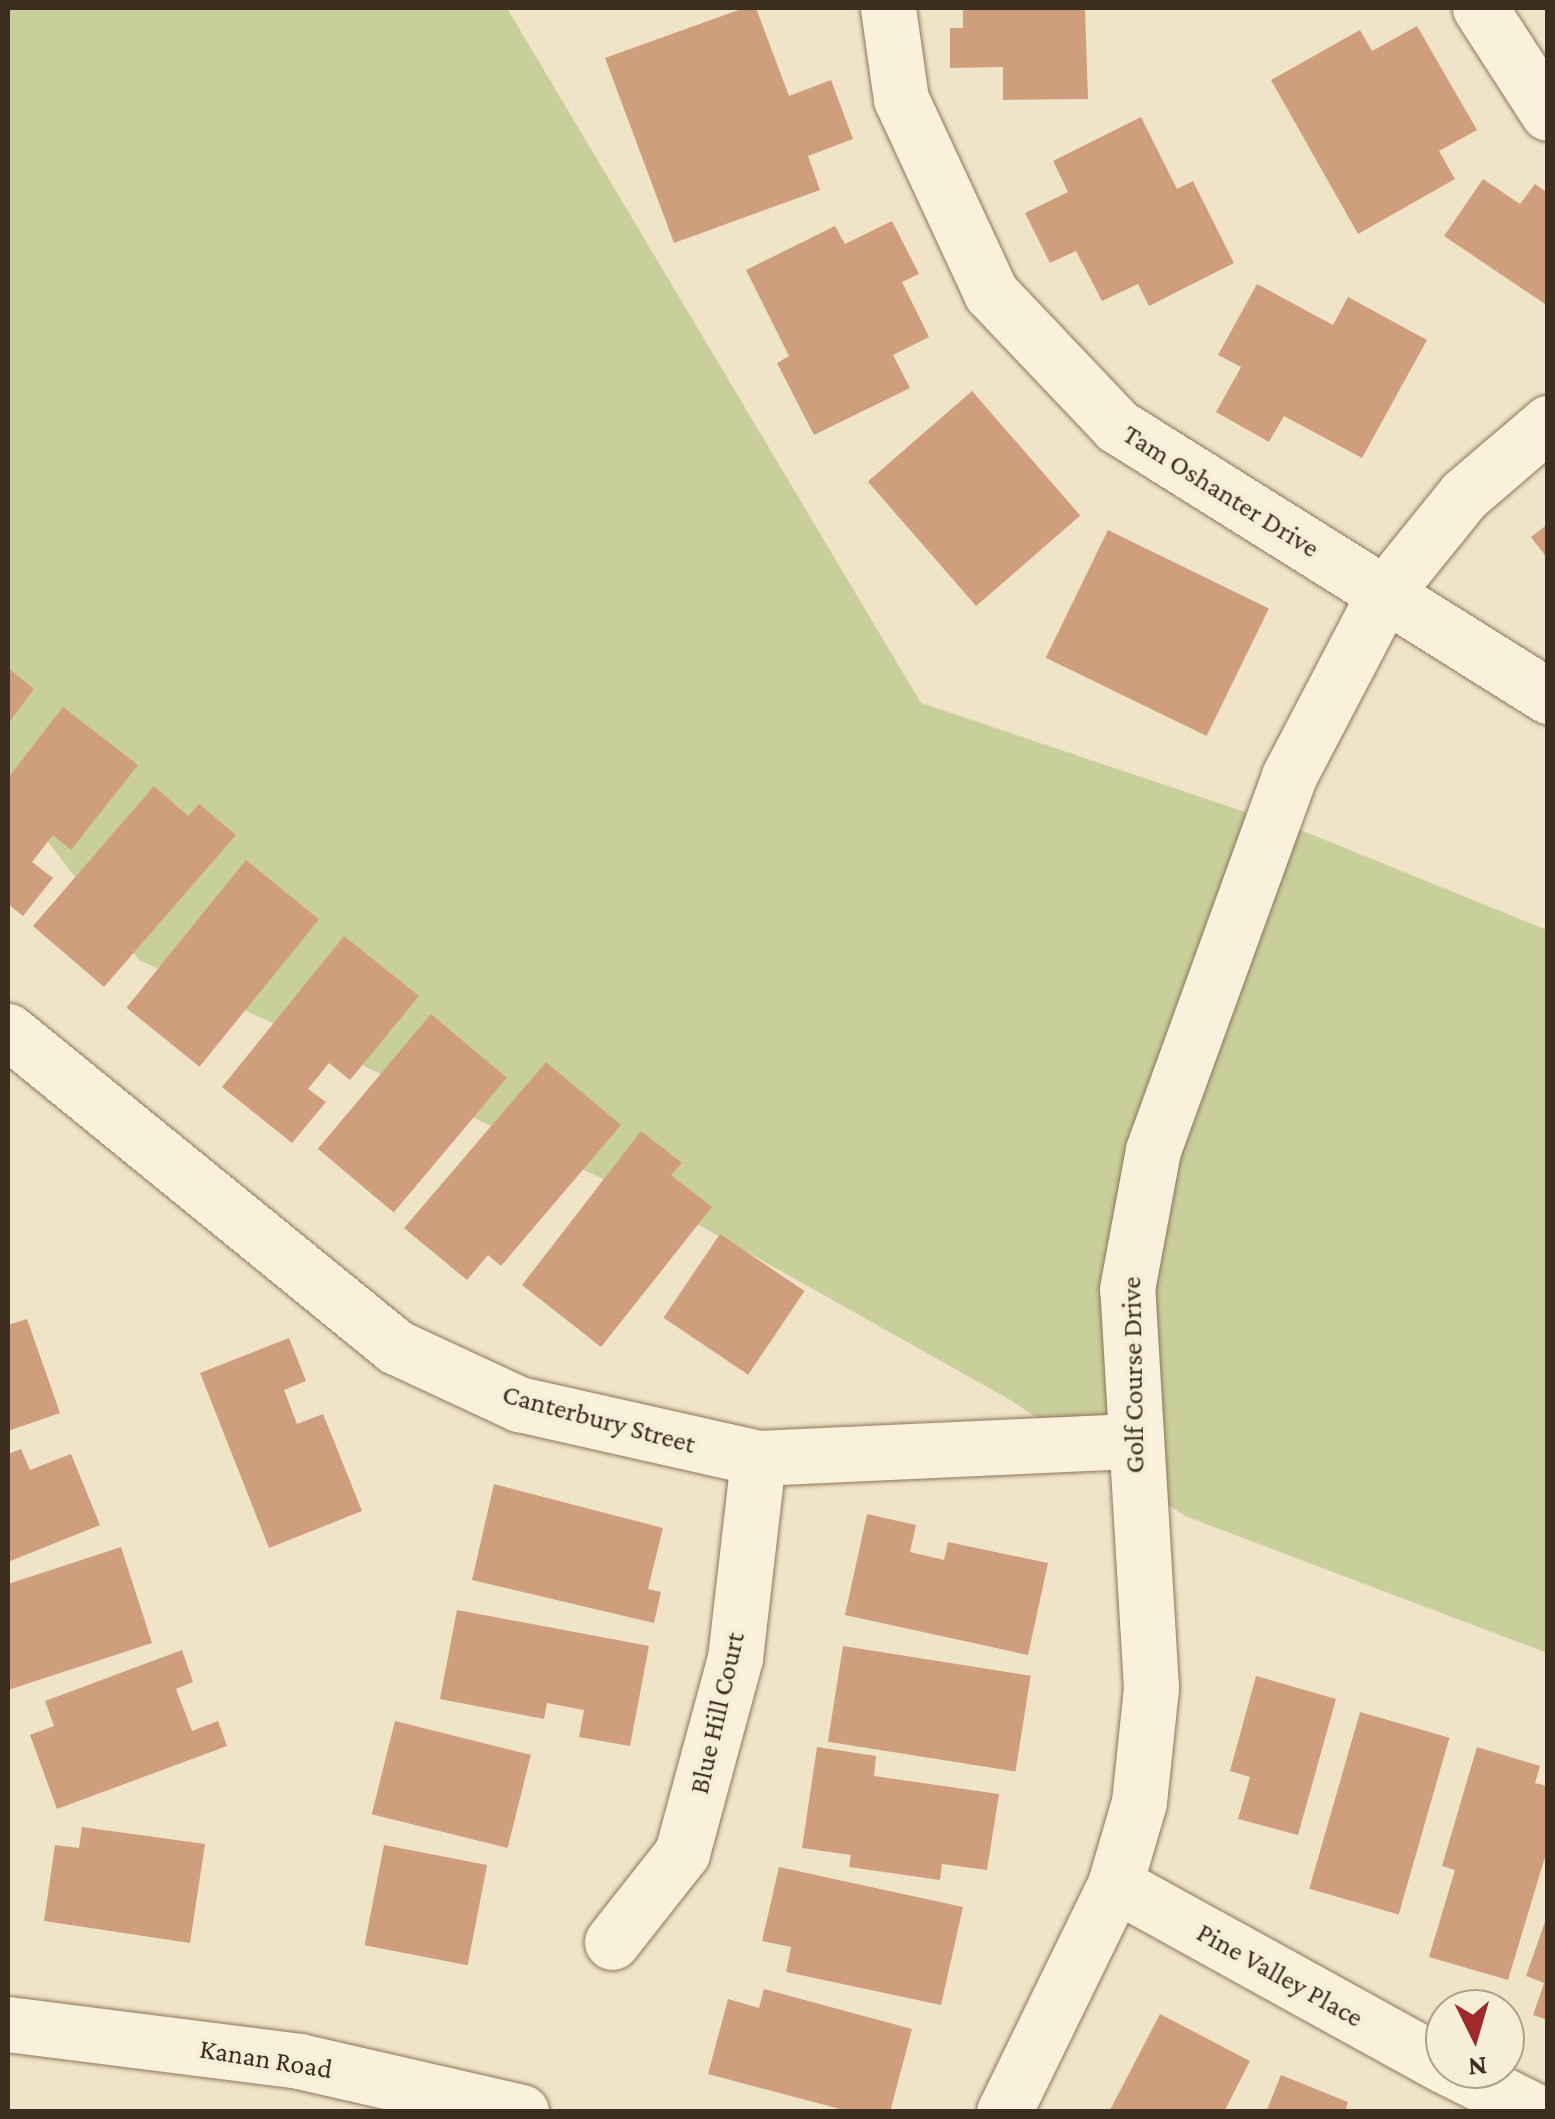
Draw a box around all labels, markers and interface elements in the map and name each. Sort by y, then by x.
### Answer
street label: Tam Oshanter Drive [1117,417,1325,565]
street label: Golf Course Drive [1114,1276,1152,1474]
street label: Canterbury Street [499,1377,699,1461]
street label: Blue Hill Court [682,1629,752,1797]
street label: Pine Valley Place [1191,1915,1369,2035]
north arrow [1425,1989,1525,2089]
street label: Kanan Road [197,2032,335,2086]
text: N [1467,2051,1488,2084]

